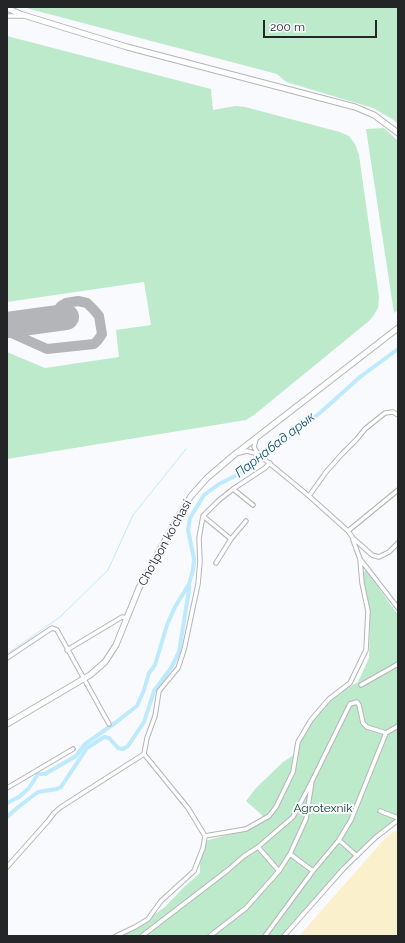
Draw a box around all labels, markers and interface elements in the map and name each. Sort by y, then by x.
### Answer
scale bar [265,12,379,38]
text: 200 m [270,20,305,34]
water label: Парнабад арык [232,409,318,481]
street label: Cho'lpon ko'chasi [135,498,195,588]
park label: Agrotexnik [293,801,353,815]

